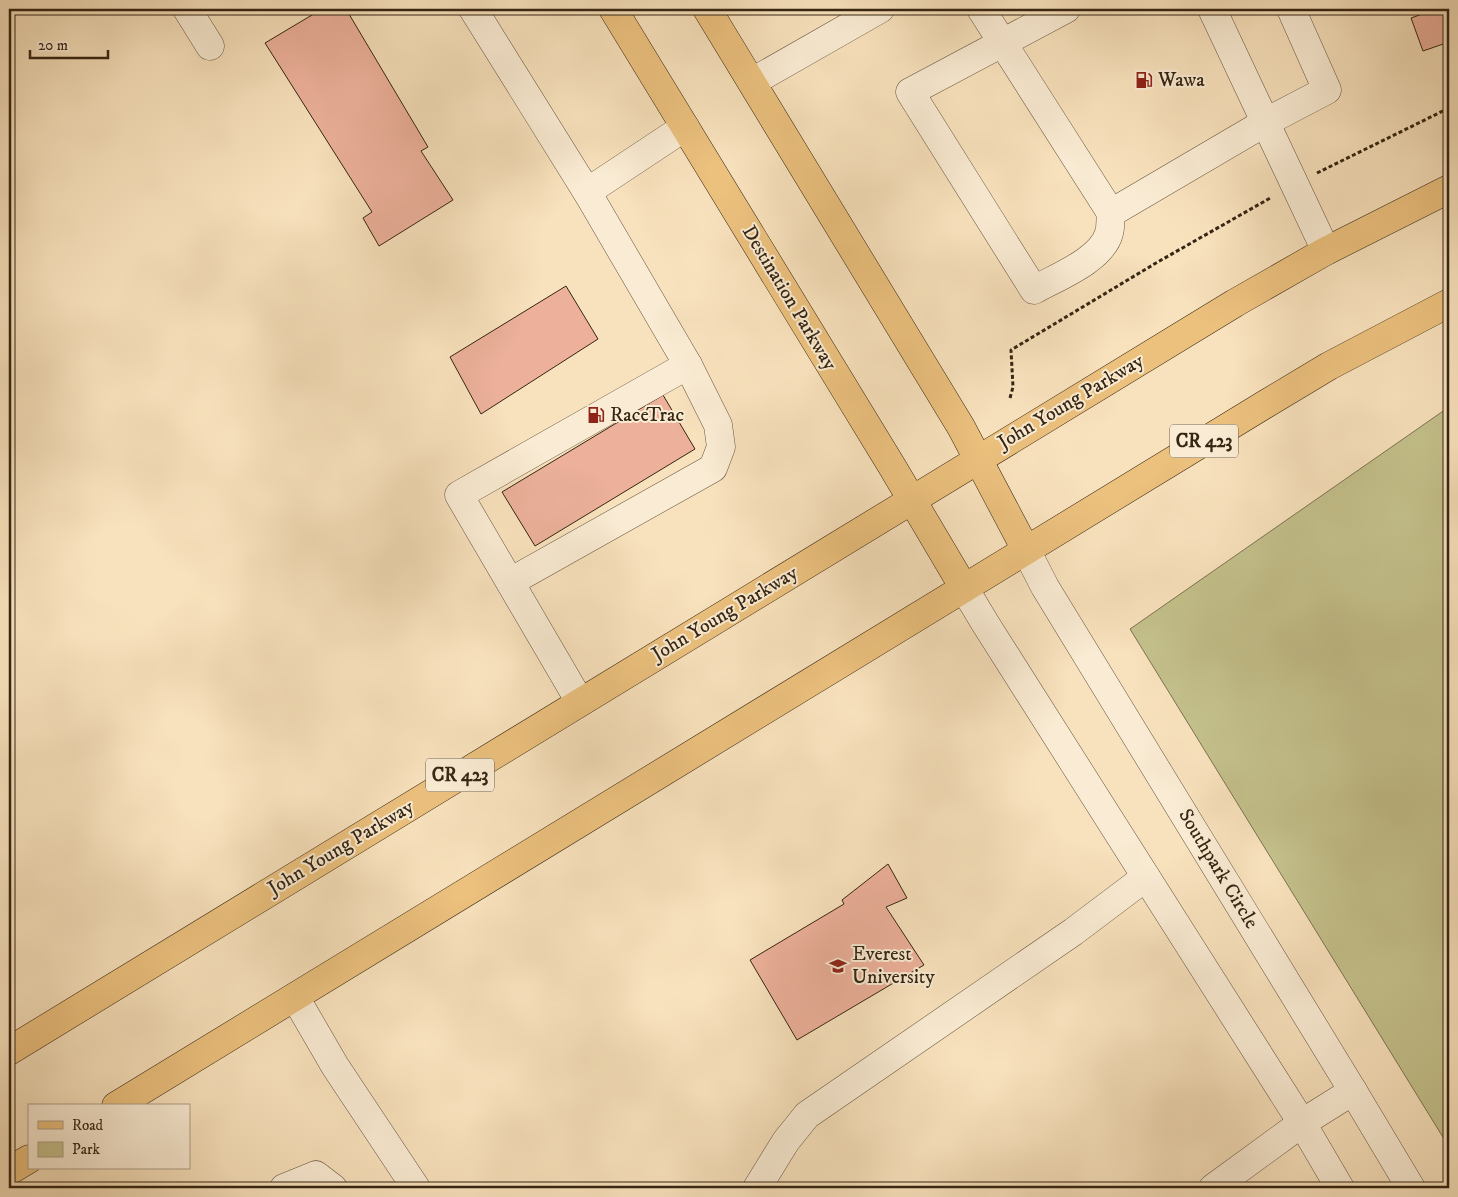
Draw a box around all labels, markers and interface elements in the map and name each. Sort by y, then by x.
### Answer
scale bar [30,28,108,60]
text: 20 m [38,36,68,55]
place label: Wawa [1157,68,1205,93]
fuel station icon: Wawa [1134,70,1154,90]
street label: Destination Parkway [736,221,842,375]
street label: John Young Parkway [992,348,1149,456]
place label: RaceTrac [610,403,684,428]
fuel station icon: RaceTrac [586,405,606,425]
road number: CR 423 [1170,424,1238,458]
street label: John Young Parkway [646,560,803,668]
road number: CR 423 [426,758,494,792]
street label: John Young Parkway [262,794,419,902]
street label: Southpark Circle [1172,805,1264,933]
place label: Everest University [852,942,935,990]
school or university icon: Everest University [828,956,848,976]
legend [28,1104,190,1170]
text: Road [72,1116,104,1135]
text: Park [72,1140,101,1159]

